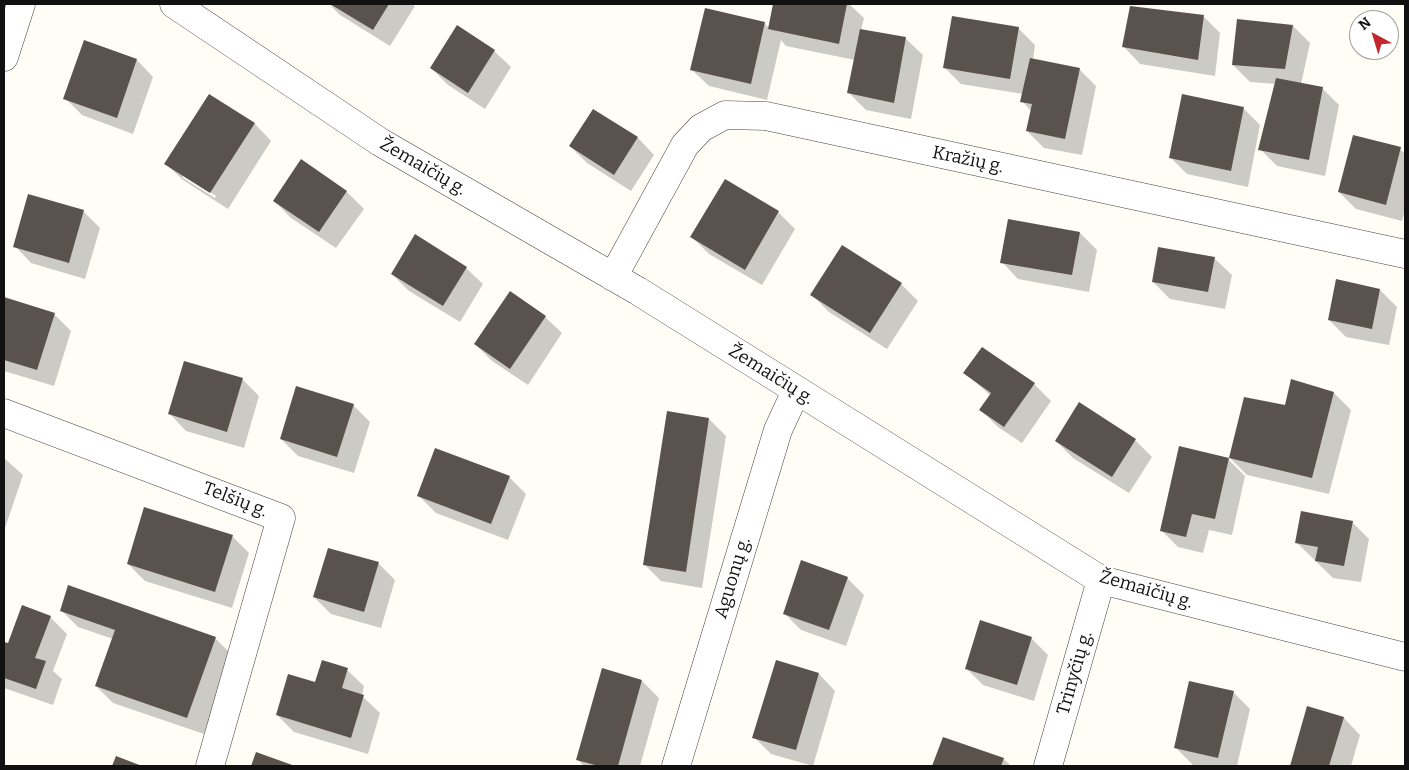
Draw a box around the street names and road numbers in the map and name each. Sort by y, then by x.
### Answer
street label: Žemaičių g. [376,134,470,200]
street label: Kražių g. [930,142,1006,178]
street label: Žemaičių g. [725,340,817,410]
street label: Telšių g. [200,478,270,522]
street label: Aguonų g. [710,535,756,621]
street label: Žemaičių g. [1097,566,1195,614]
street label: Trinyčių g. [1053,629,1097,717]

